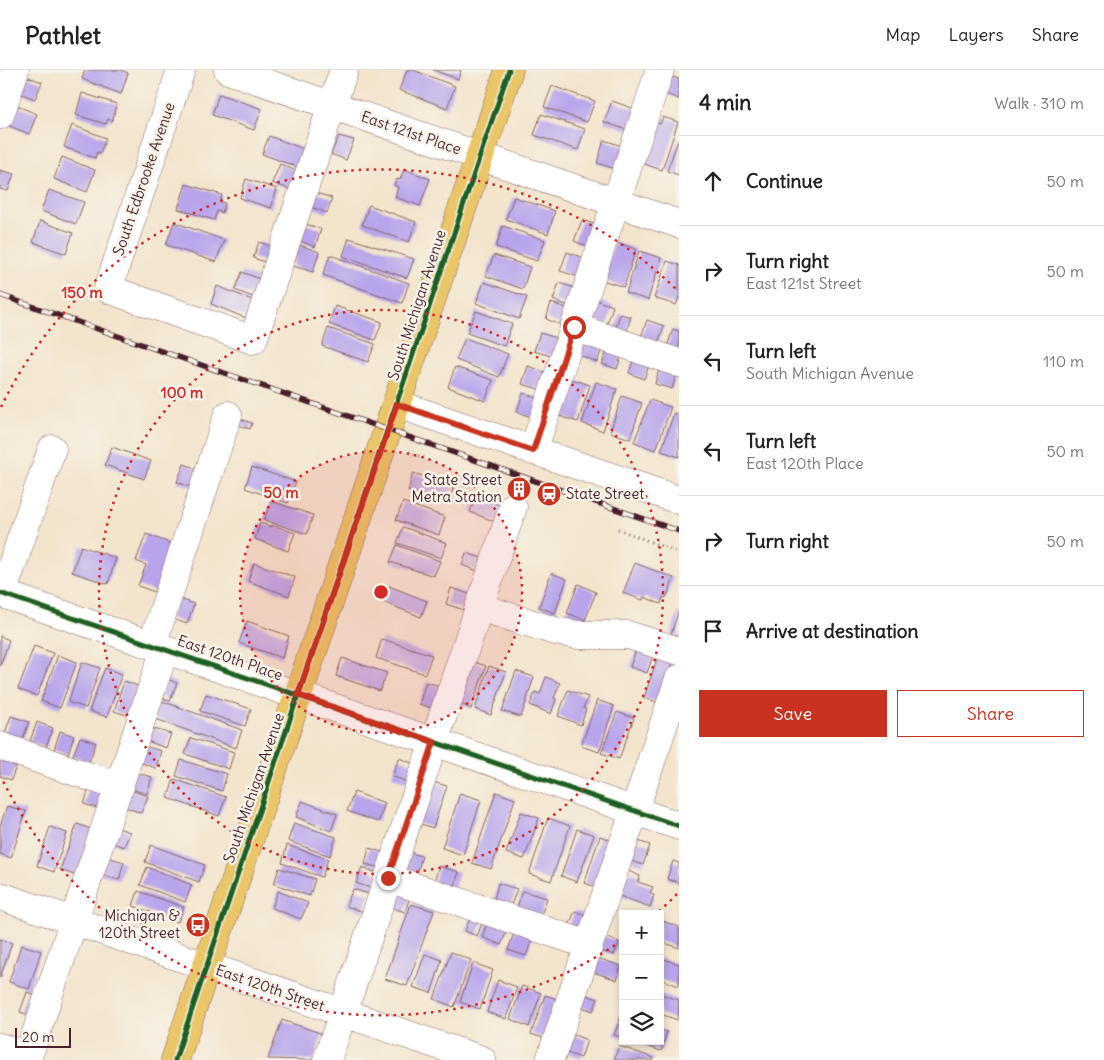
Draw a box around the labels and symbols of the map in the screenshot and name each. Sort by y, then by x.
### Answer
street label: South Edbrooke Avenue [108,100,179,258]
street label: East 121st Place [359,107,464,159]
street label: South Michigan Avenue [383,227,450,383]
text: 150 m [61,283,103,302]
route start [563,316,586,339]
text: 100 m [161,383,203,402]
place label: State Street Metra Station [411,470,502,506]
building icon: State Street Metra Station [506,476,532,502]
station icon: State Street [536,481,562,507]
text: 50 m [263,483,299,502]
place label: State Street [566,484,644,503]
centre of rings [372,583,390,601]
street label: East 120th Place [175,631,285,684]
street label: South Michigan Avenue [219,710,288,865]
route end [377,867,400,890]
place label: Michigan & 120th Street [99,906,181,942]
bus stop icon: Michigan & 120th Street [185,912,211,938]
street label: East 120th Street [213,960,327,1015]
scale bar [15,1025,71,1048]

